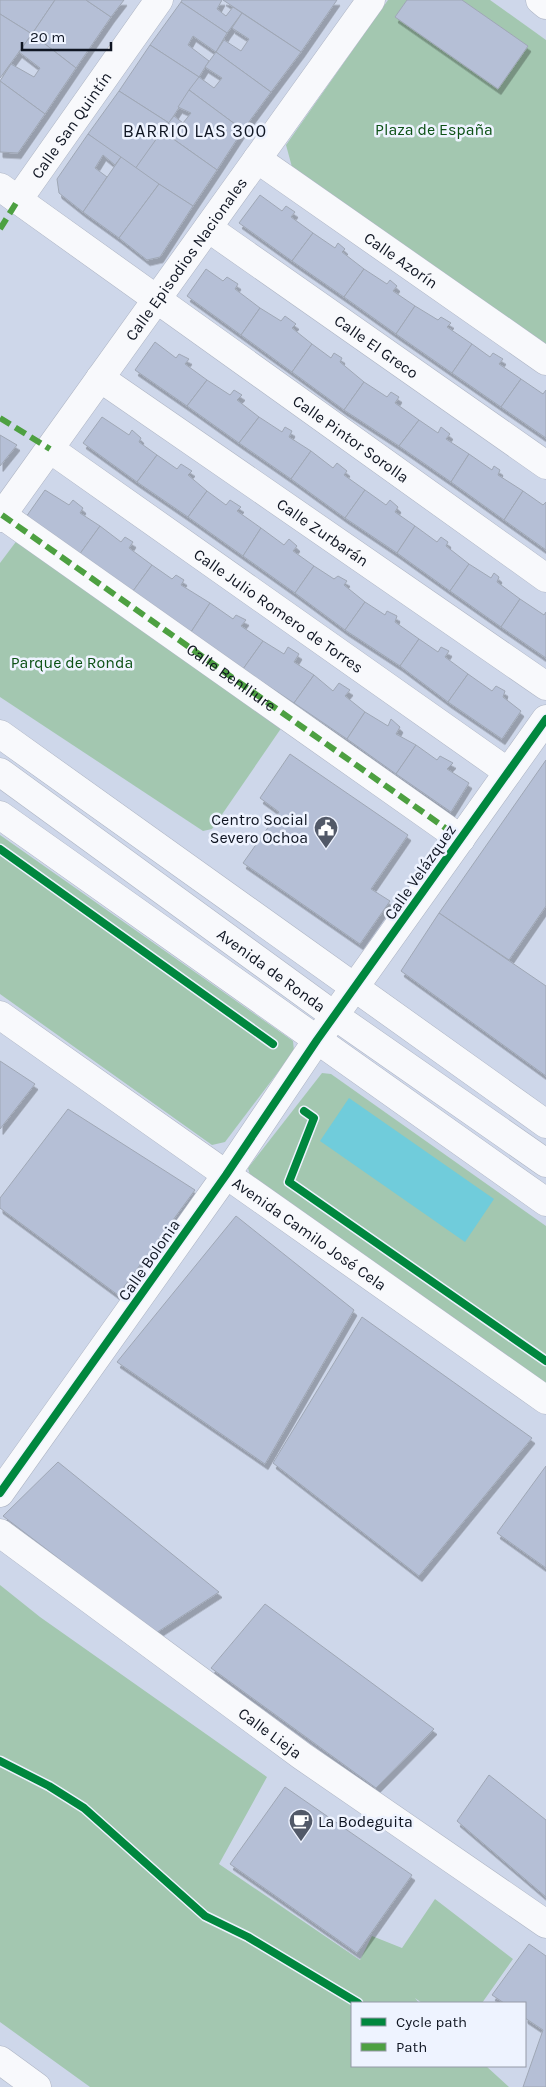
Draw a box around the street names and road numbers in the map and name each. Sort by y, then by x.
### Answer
street label: Calle San Quintín [27,68,115,182]
street label: Calle Episodios Nacionales [121,173,251,344]
street label: Calle Azorín [361,228,442,292]
street label: Calle El Greco [331,310,422,382]
street label: Calle Pintor Sorolla [290,391,413,486]
street label: Calle Zurbarán [274,494,372,570]
street label: Calle Julio Romero de Torres [190,544,367,677]
street label: Calle Benlliure [183,639,280,715]
street label: Calle Velázquez [380,821,460,923]
street label: Avenida de Ronda [214,924,330,1016]
street label: Avenida Camilo José Cela [229,1173,390,1294]
street label: Calle Bolonia [114,1216,184,1304]
street label: Calle Lieja [235,1703,306,1762]

